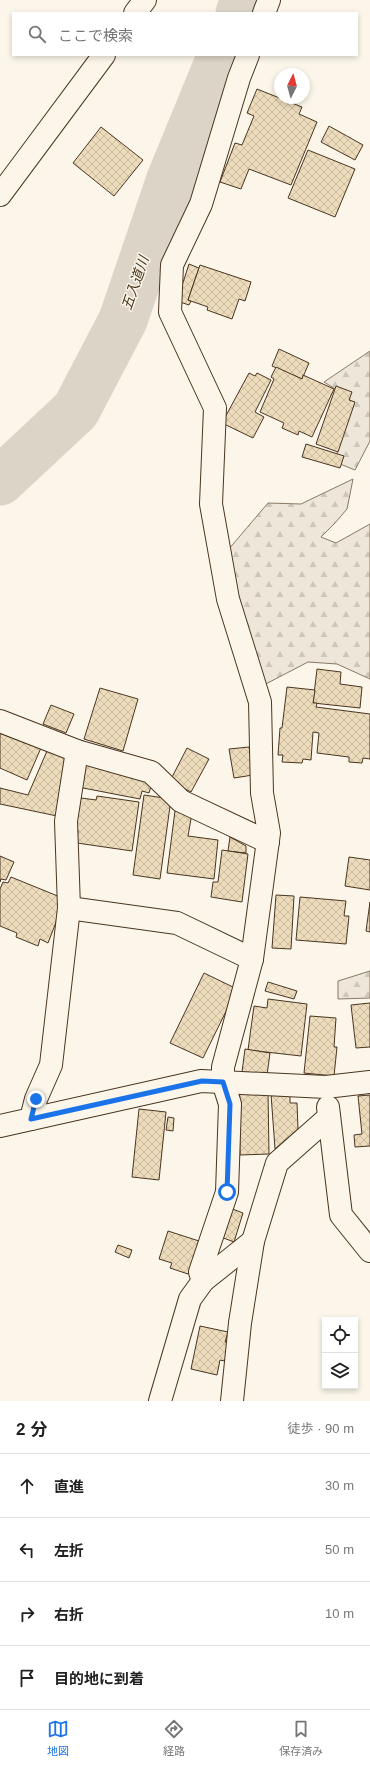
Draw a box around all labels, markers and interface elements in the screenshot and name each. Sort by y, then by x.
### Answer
search box [12,12,358,56]
icon: search [26,23,48,45]
text: ここで検索 [58,27,133,44]
north arrow [274,68,310,104]
water label: 五入道川 [118,252,152,312]
route end [27,1090,45,1108]
route start [218,1183,236,1201]
map controls [322,1317,358,1389]
button: locate [322,1317,358,1353]
button: layers [322,1353,358,1389]
text: 2 分 [16,1420,47,1439]
text: 徒歩 · 90 m [288,1421,354,1436]
icon: ahead [16,1475,38,1497]
text: 直進 [54,1478,84,1495]
text: 30 m [325,1478,354,1493]
icon: left [16,1539,38,1561]
text: 左折 [54,1542,84,1559]
text: 50 m [325,1542,354,1557]
icon: right [16,1603,38,1625]
text: 右折 [54,1606,84,1623]
text: 10 m [325,1606,354,1621]
icon: arrive [16,1667,38,1689]
text: 目的地に到着 [54,1670,144,1687]
tab: 地図 [47,1718,69,1758]
tab: 経路 [163,1718,185,1758]
tab: 保存済み [279,1718,323,1758]

